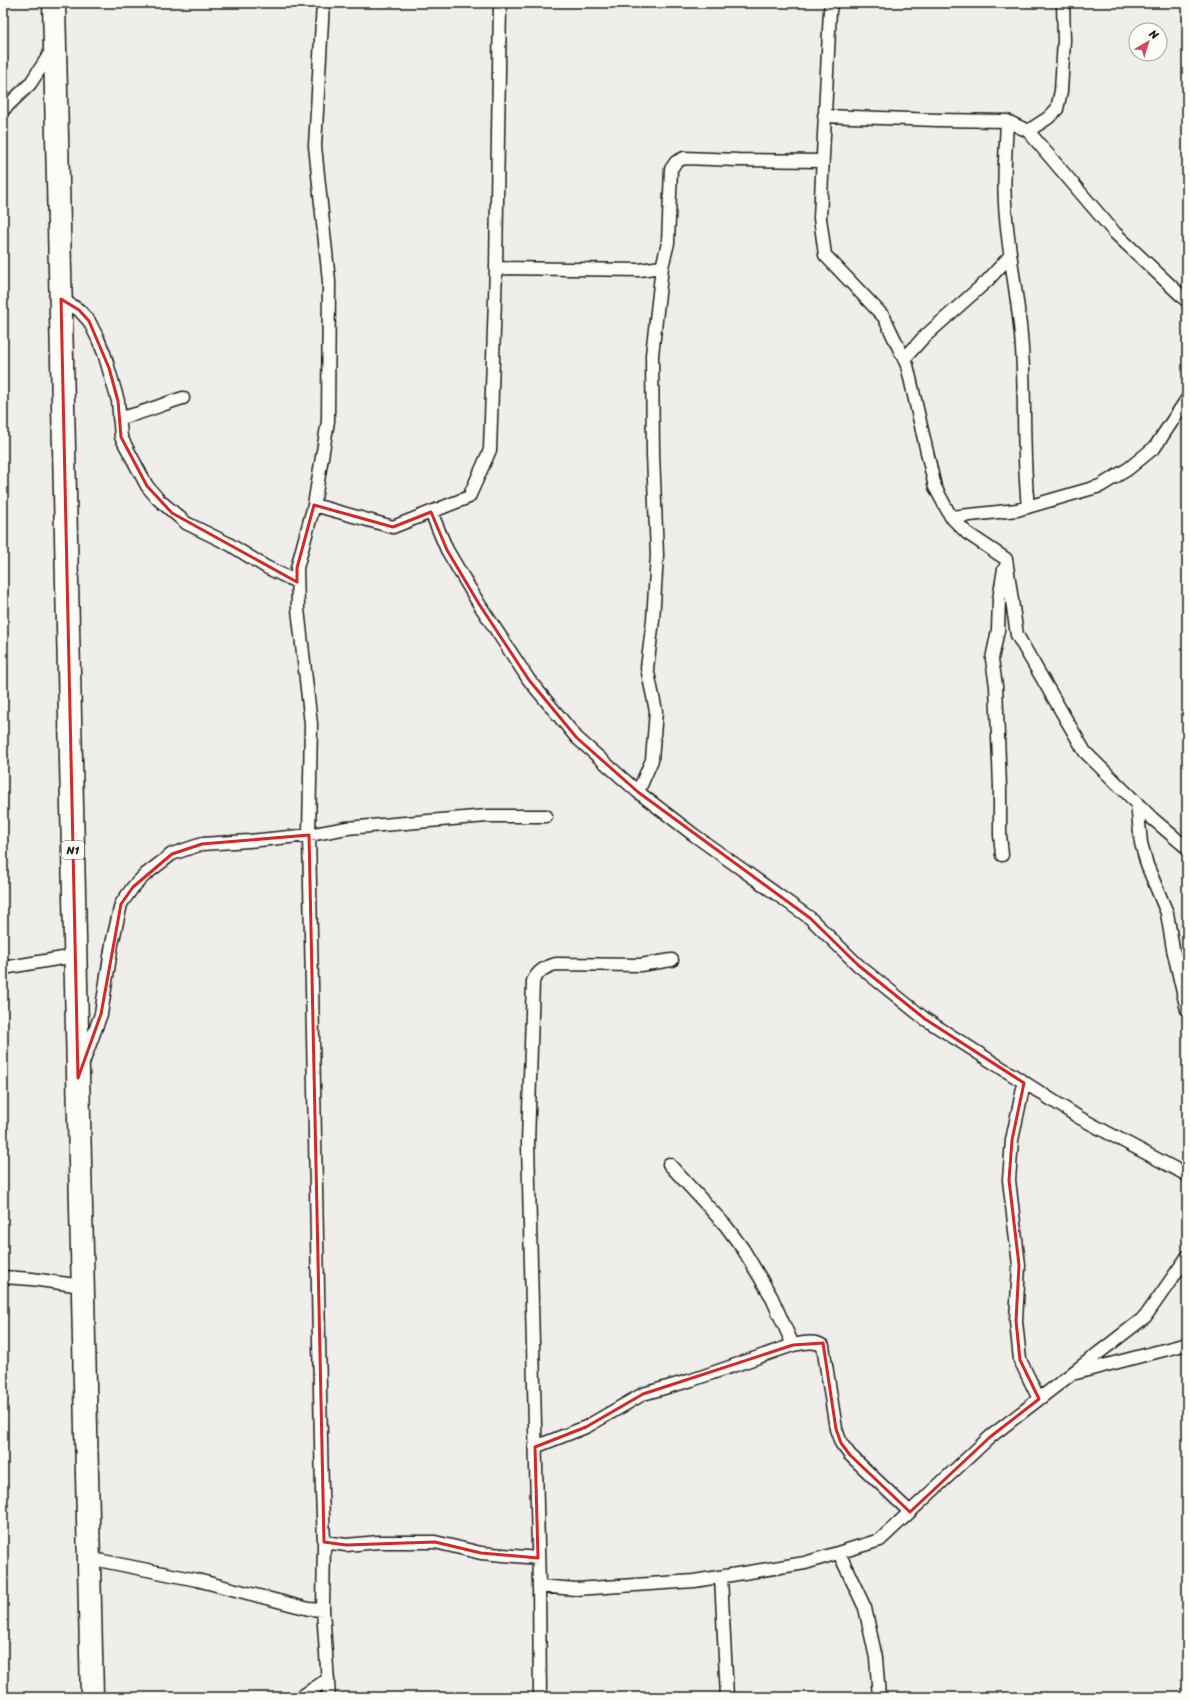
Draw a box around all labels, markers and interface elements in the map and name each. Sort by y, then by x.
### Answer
north arrow [1128,22,1168,62]
text: N [1144,24,1163,45]
road number: N1 [62,841,84,859]

